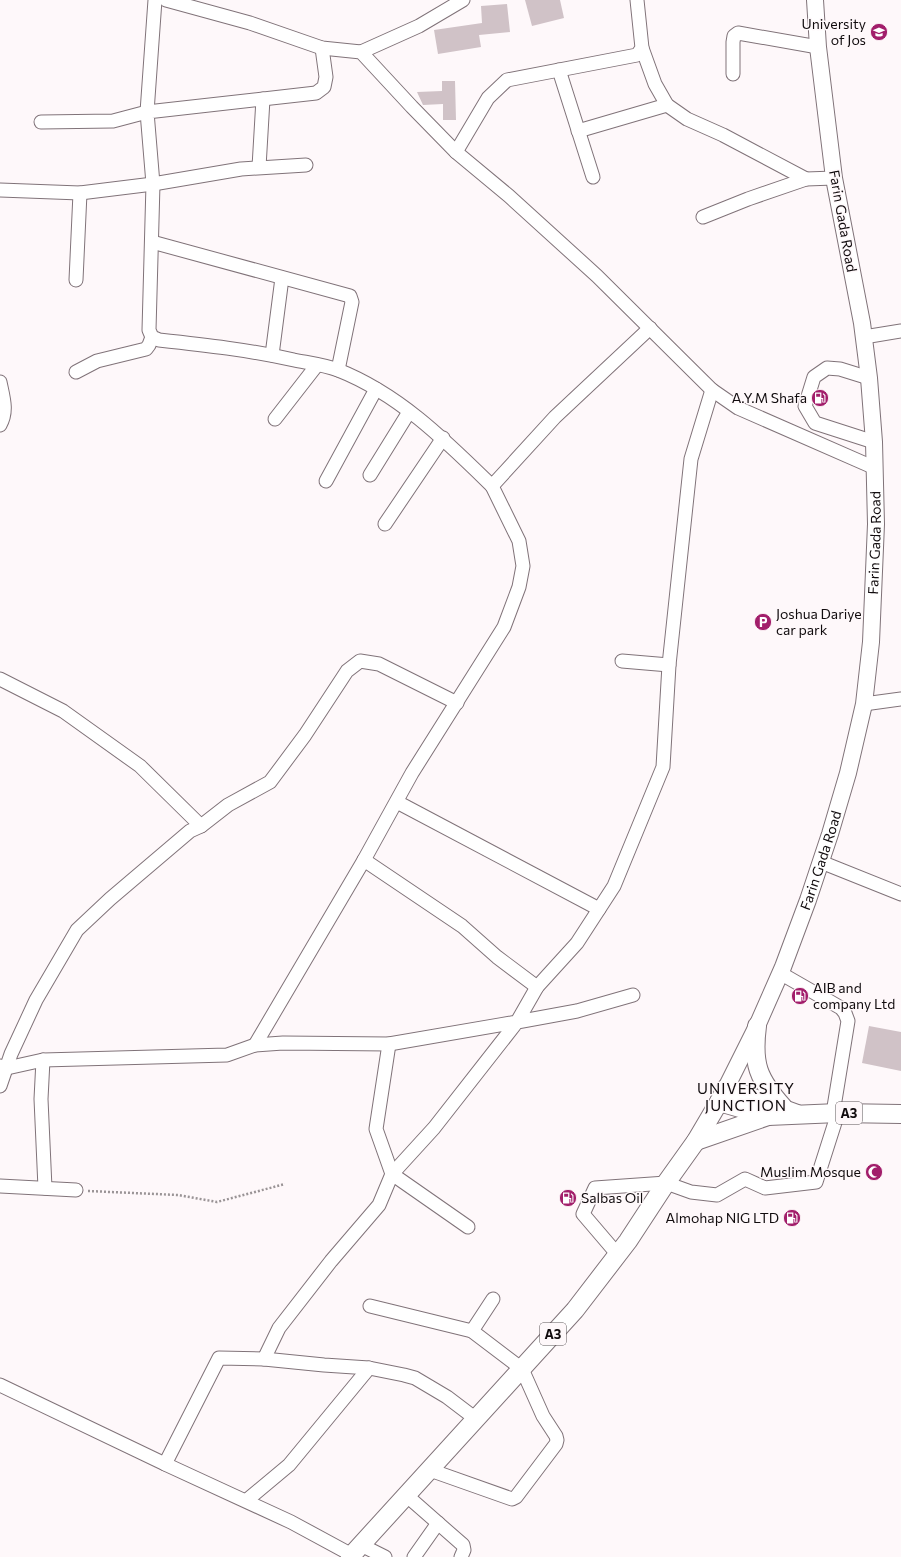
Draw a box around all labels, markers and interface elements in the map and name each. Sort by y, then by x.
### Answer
place label: University of Jos [802,15,866,48]
school or university icon: University of Jos [869,22,889,42]
street label: Farin Gada Road [826,169,861,273]
fuel station icon: A.Y.M Shafa [810,388,830,408]
place label: A.Y.M Shafa [732,389,807,406]
street label: Farin Gada Road [864,491,884,595]
place label: Joshua Dariye car park [776,605,862,638]
parking icon: Joshua Dariye car park [753,612,773,632]
street label: Farin Gada Road [796,809,844,912]
place label: AIB and company Ltd [813,979,895,1012]
fuel station icon: AIB and company Ltd [790,986,810,1006]
district label: UNIVERSITY JUNCTION [697,1079,795,1114]
road number: A3 [836,1102,862,1124]
mosque icon: Muslim Mosque [864,1162,884,1182]
place label: Muslim Mosque [760,1163,861,1180]
fuel station icon: Salbas Oil [558,1188,578,1208]
place label: Salbas Oil [581,1189,643,1206]
fuel station icon: Almohap NIG LTD [782,1208,802,1228]
place label: Almohap NIG LTD [666,1209,779,1226]
road number: A3 [540,1323,566,1345]

